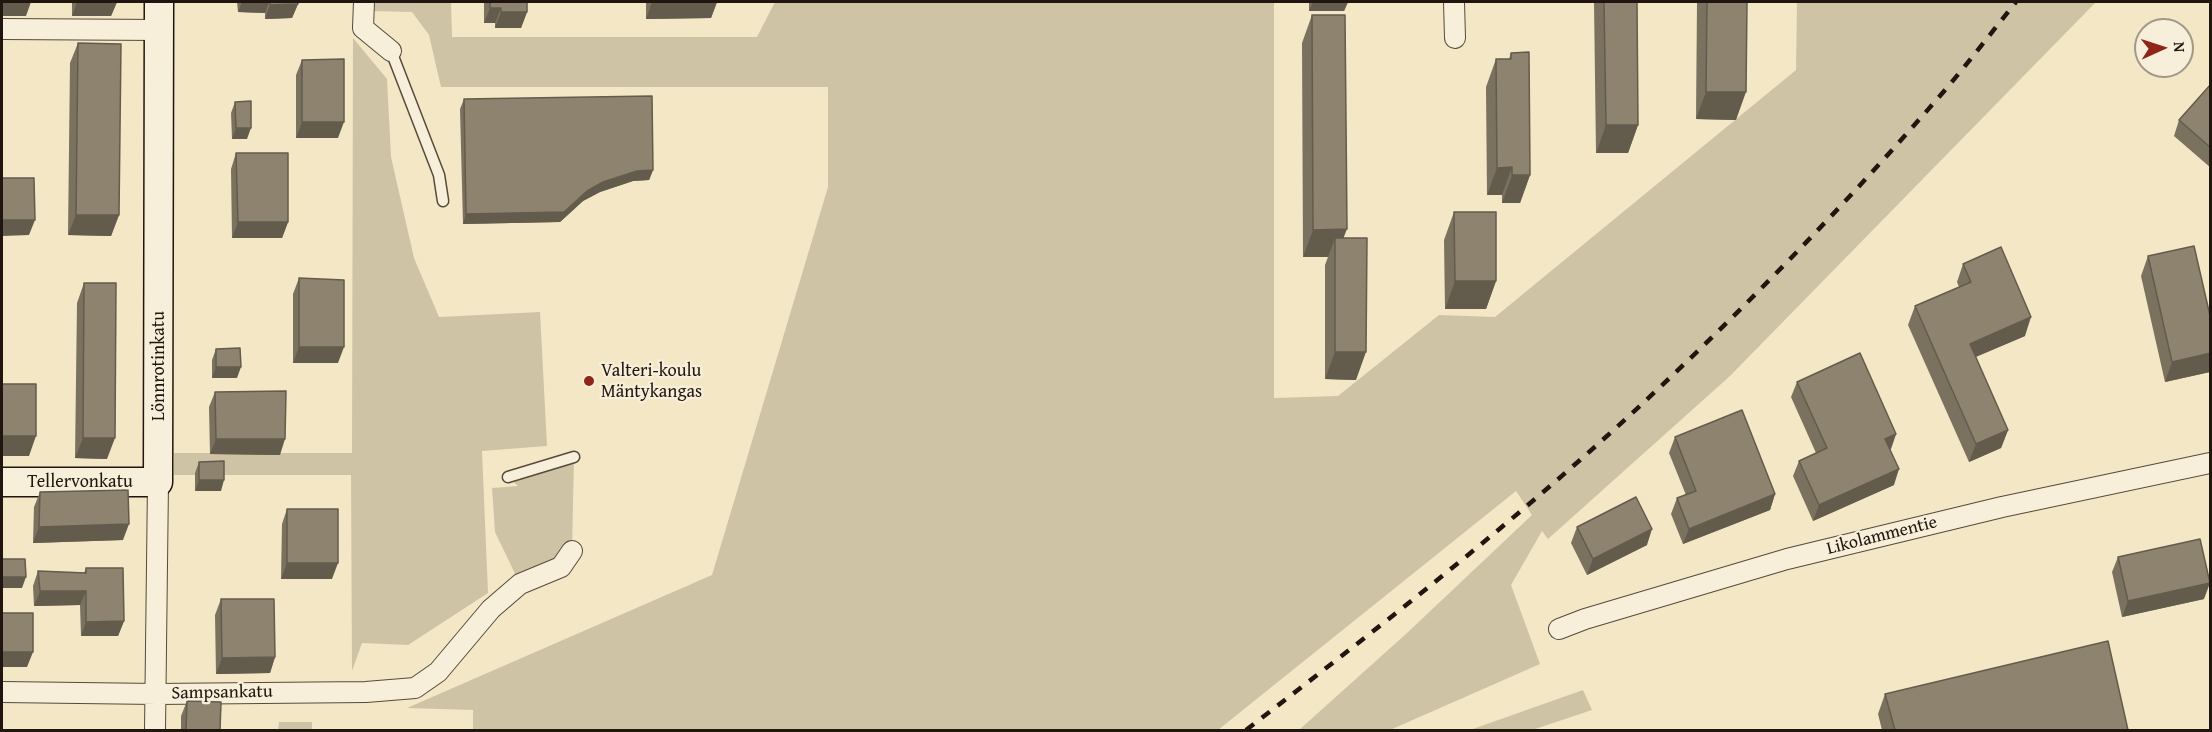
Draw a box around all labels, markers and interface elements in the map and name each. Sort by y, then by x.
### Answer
north arrow [2134,18,2194,78]
text: N [2168,41,2192,53]
street label: Lönnrotinkatu [148,311,170,421]
place label: Valteri-koulu Mäntykangas [601,360,702,403]
marker: Valteri-koulu Mäntykangas [582,374,596,388]
street label: Tellervonkatu [27,471,133,493]
street label: Likolammentie [1824,512,1940,560]
street label: Sampsankatu [171,681,273,705]

